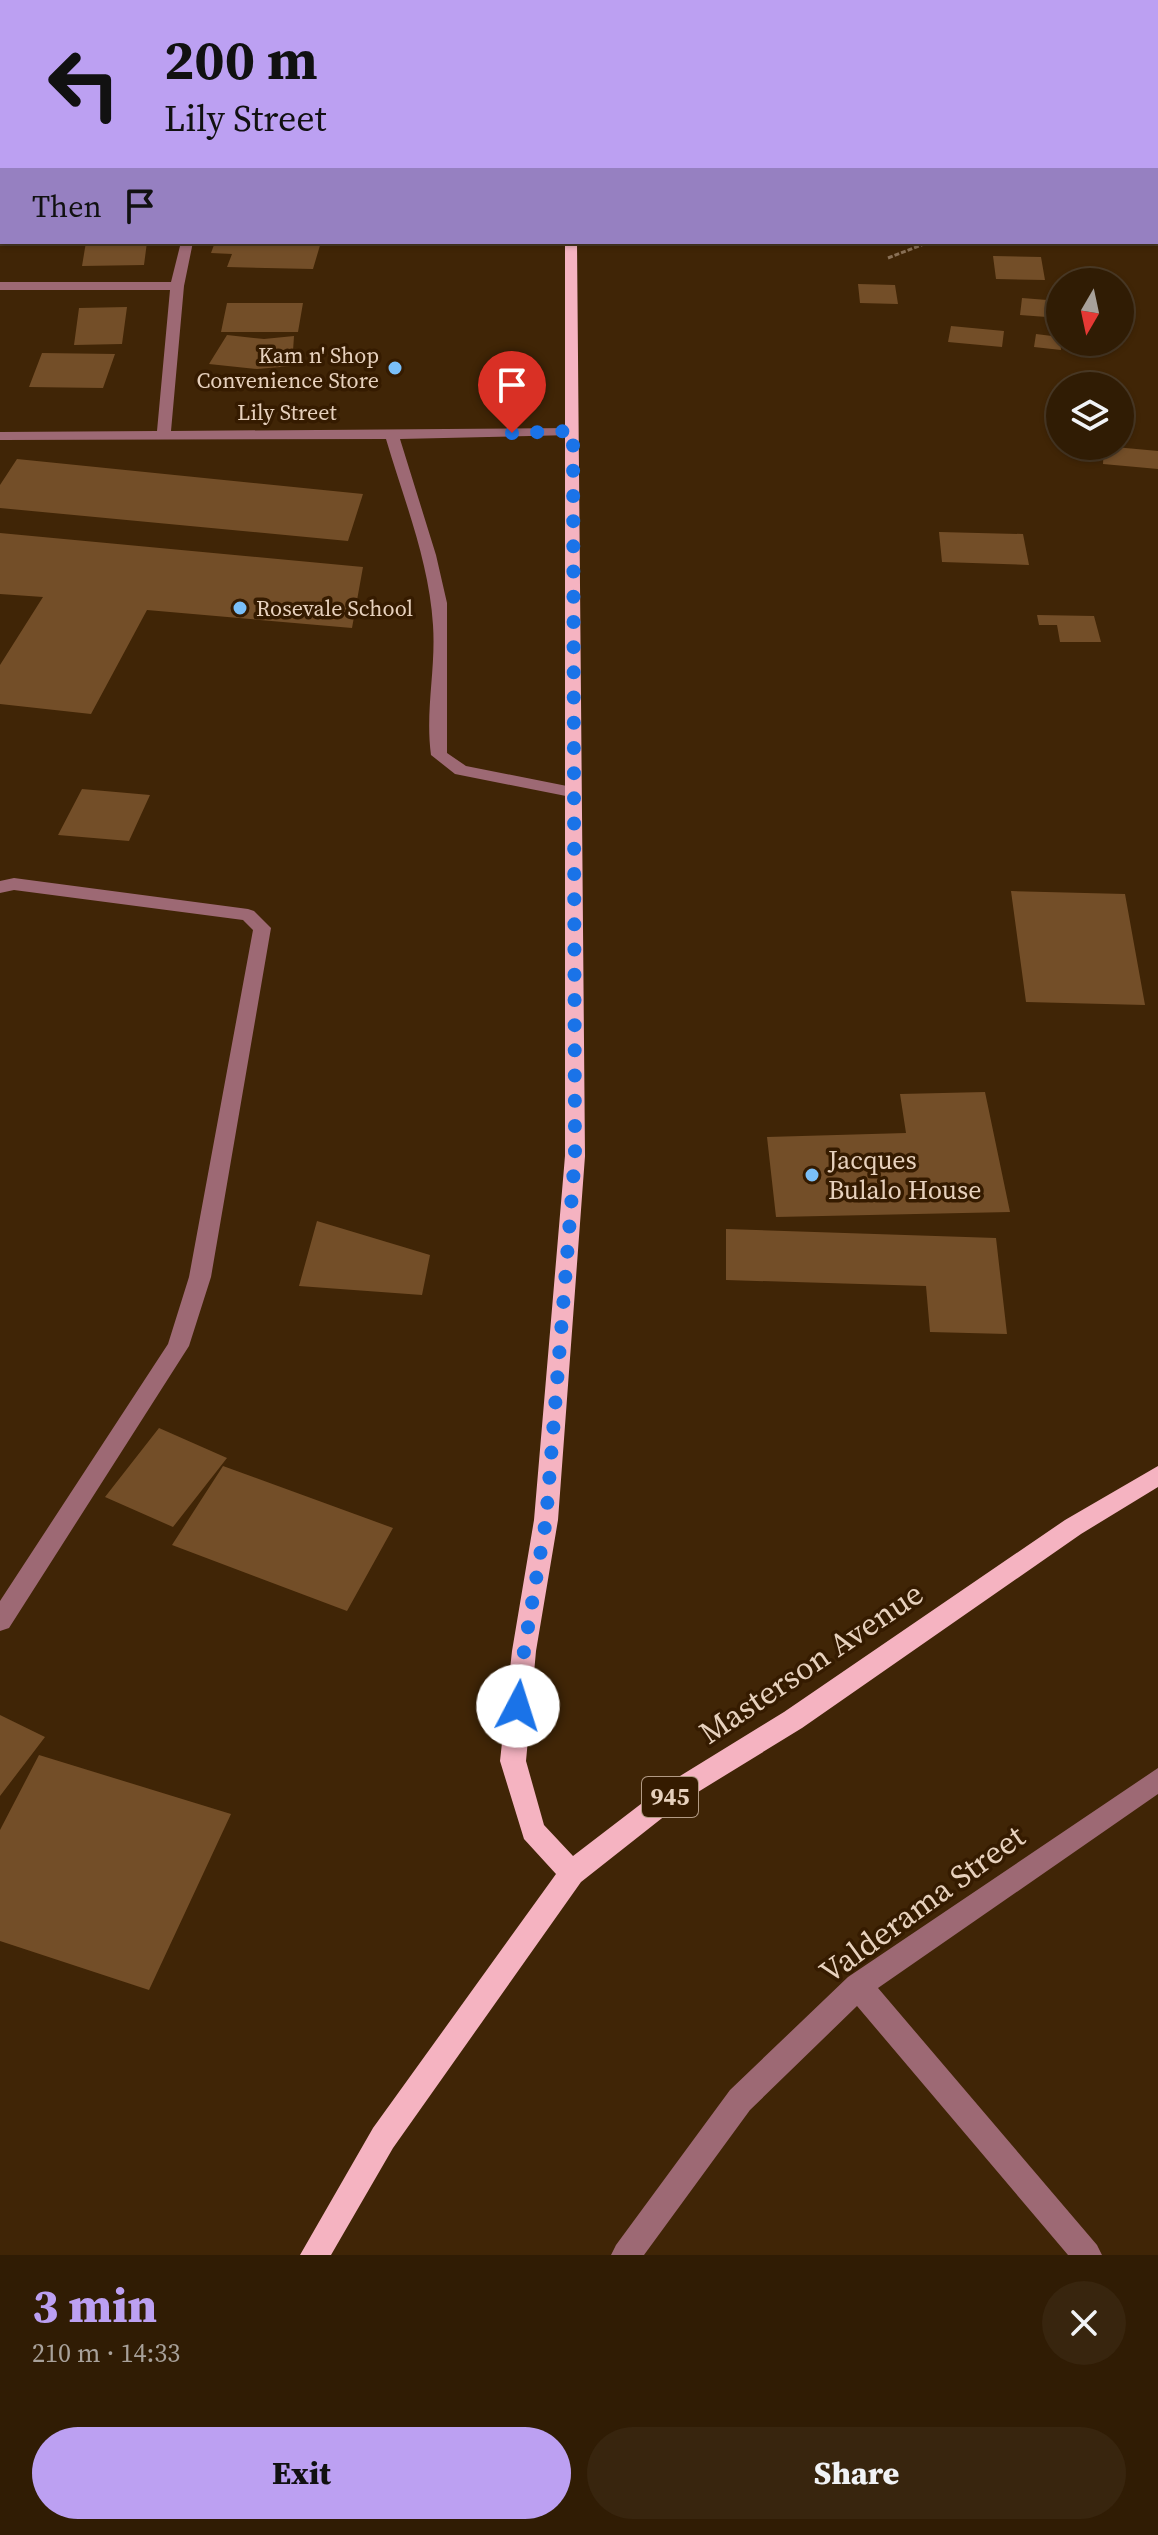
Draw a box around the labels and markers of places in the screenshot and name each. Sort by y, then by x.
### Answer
place label: Kam n' Shop Convenience Store [196,340,379,395]
pin [478,351,546,433]
marker: Kam n' Shop Convenience Store [386,359,404,377]
place label: Rosevale School [256,593,413,623]
marker: Rosevale School [231,599,249,617]
place label: Jacques Bulalo House [827,1142,981,1208]
marker: Jacques Bulalo House [803,1166,821,1184]

